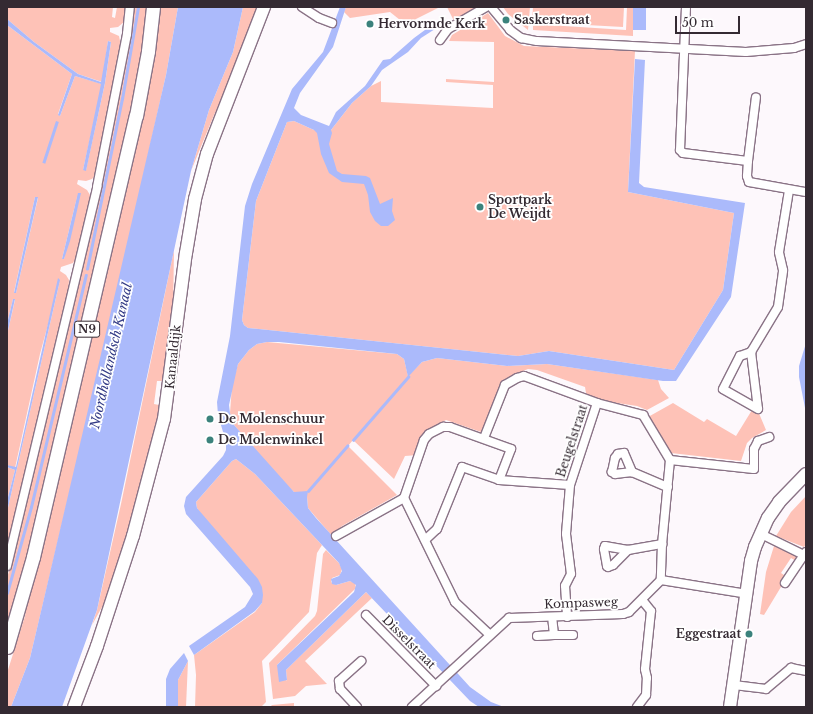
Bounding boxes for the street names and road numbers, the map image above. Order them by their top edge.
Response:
road number: N9 [74,320,100,338]
street label: Kanaaldijk [162,324,184,390]
street label: Beugelstraat [553,403,591,479]
street label: Kompasweg [544,595,618,611]
street label: Disselstraat [379,612,439,672]

